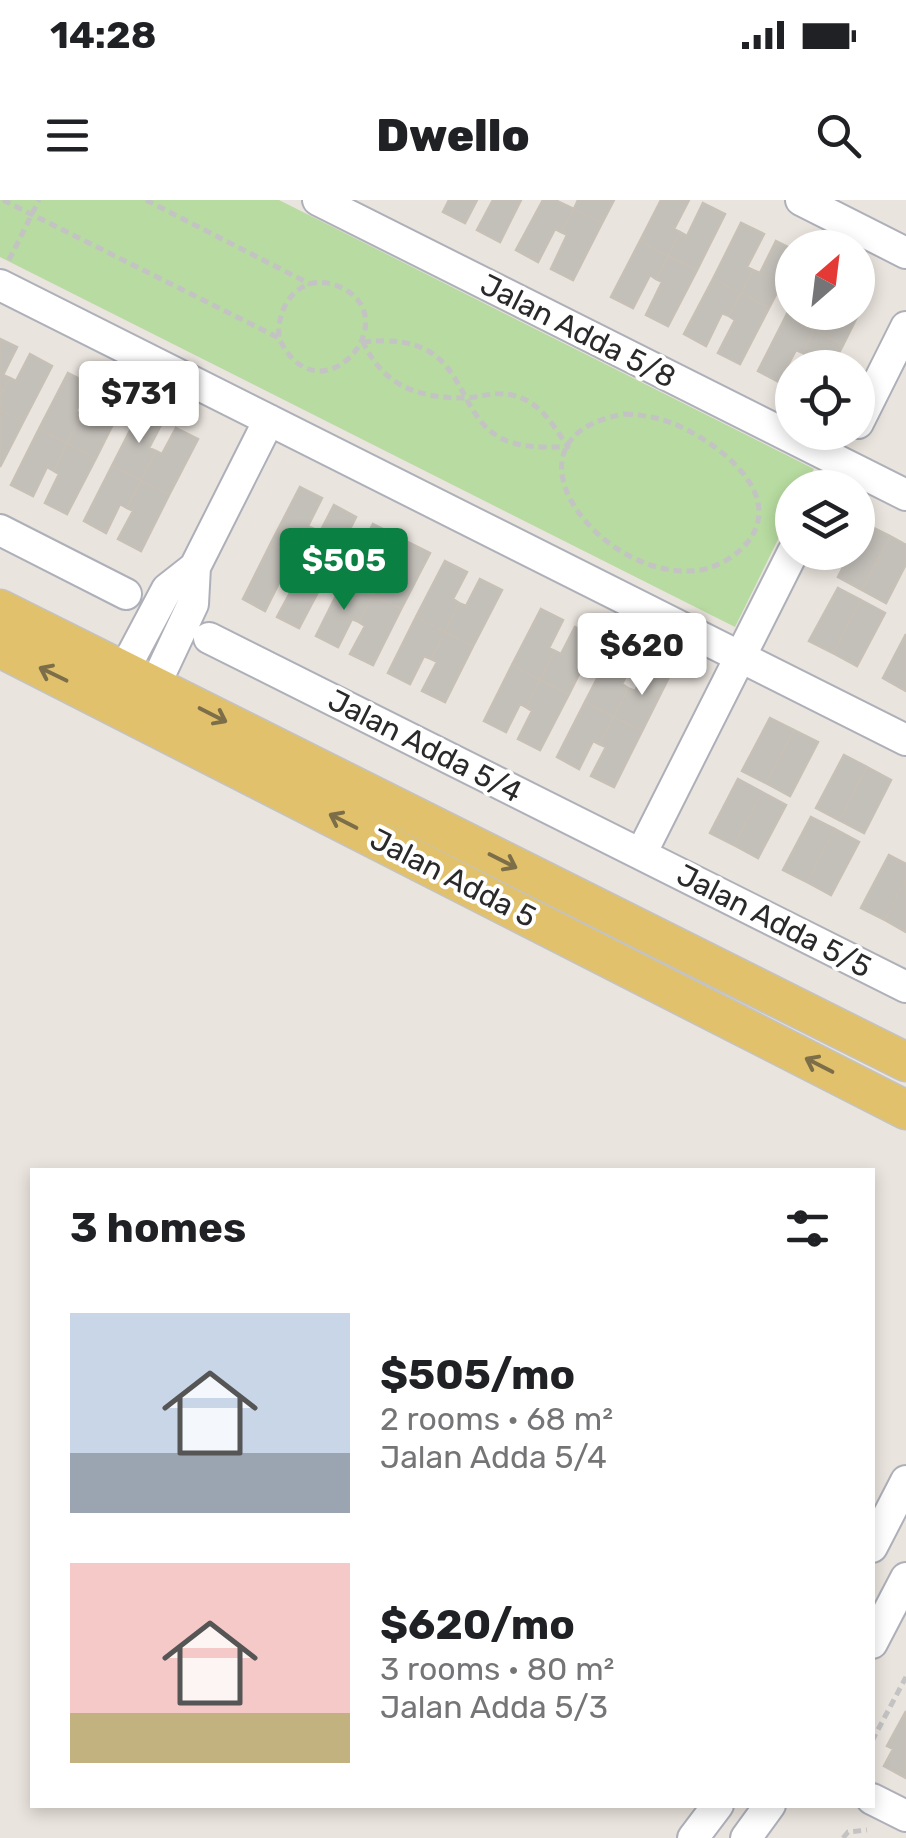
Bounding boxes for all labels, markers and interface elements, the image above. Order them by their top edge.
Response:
text: 14:28 [50,12,156,58]
icon: menu [40,108,95,163]
icon: search [811,108,866,163]
text: Dwello [376,109,530,162]
north arrow [775,230,875,330]
map controls [775,230,875,570]
street label: Jalan Adda 5/8 [474,266,682,396]
button: locate [775,350,875,450]
pin: $731 [80,361,198,446]
text: $731 [101,374,177,412]
button: layers [775,470,875,570]
pin: $505 [285,528,403,613]
text: $505 [302,541,386,579]
pin: $620 [583,613,701,698]
text: $620 [600,626,684,664]
one-way arrow [39,664,69,683]
street label: Jalan Adda 5/4 [322,682,528,810]
one-way arrow [197,706,227,725]
one-way arrow [329,811,358,830]
street label: Jalan Adda 5 [364,821,542,935]
one-way arrow [488,852,518,871]
street label: Jalan Adda 5/5 [671,857,877,985]
one-way arrow [805,1055,835,1074]
icon: filters [780,1201,835,1256]
text: 3 homes [70,1203,246,1253]
text: $505/mo [380,1350,575,1400]
icon: home [150,1353,270,1473]
text: 2 rooms · 68 m² [380,1400,613,1438]
text: Jalan Adda 5/4 [380,1438,607,1476]
text: $620/mo [380,1600,575,1650]
icon: home [150,1603,270,1723]
text: 3 rooms · 80 m² [380,1650,615,1688]
text: Jalan Adda 5/3 [380,1688,608,1726]

